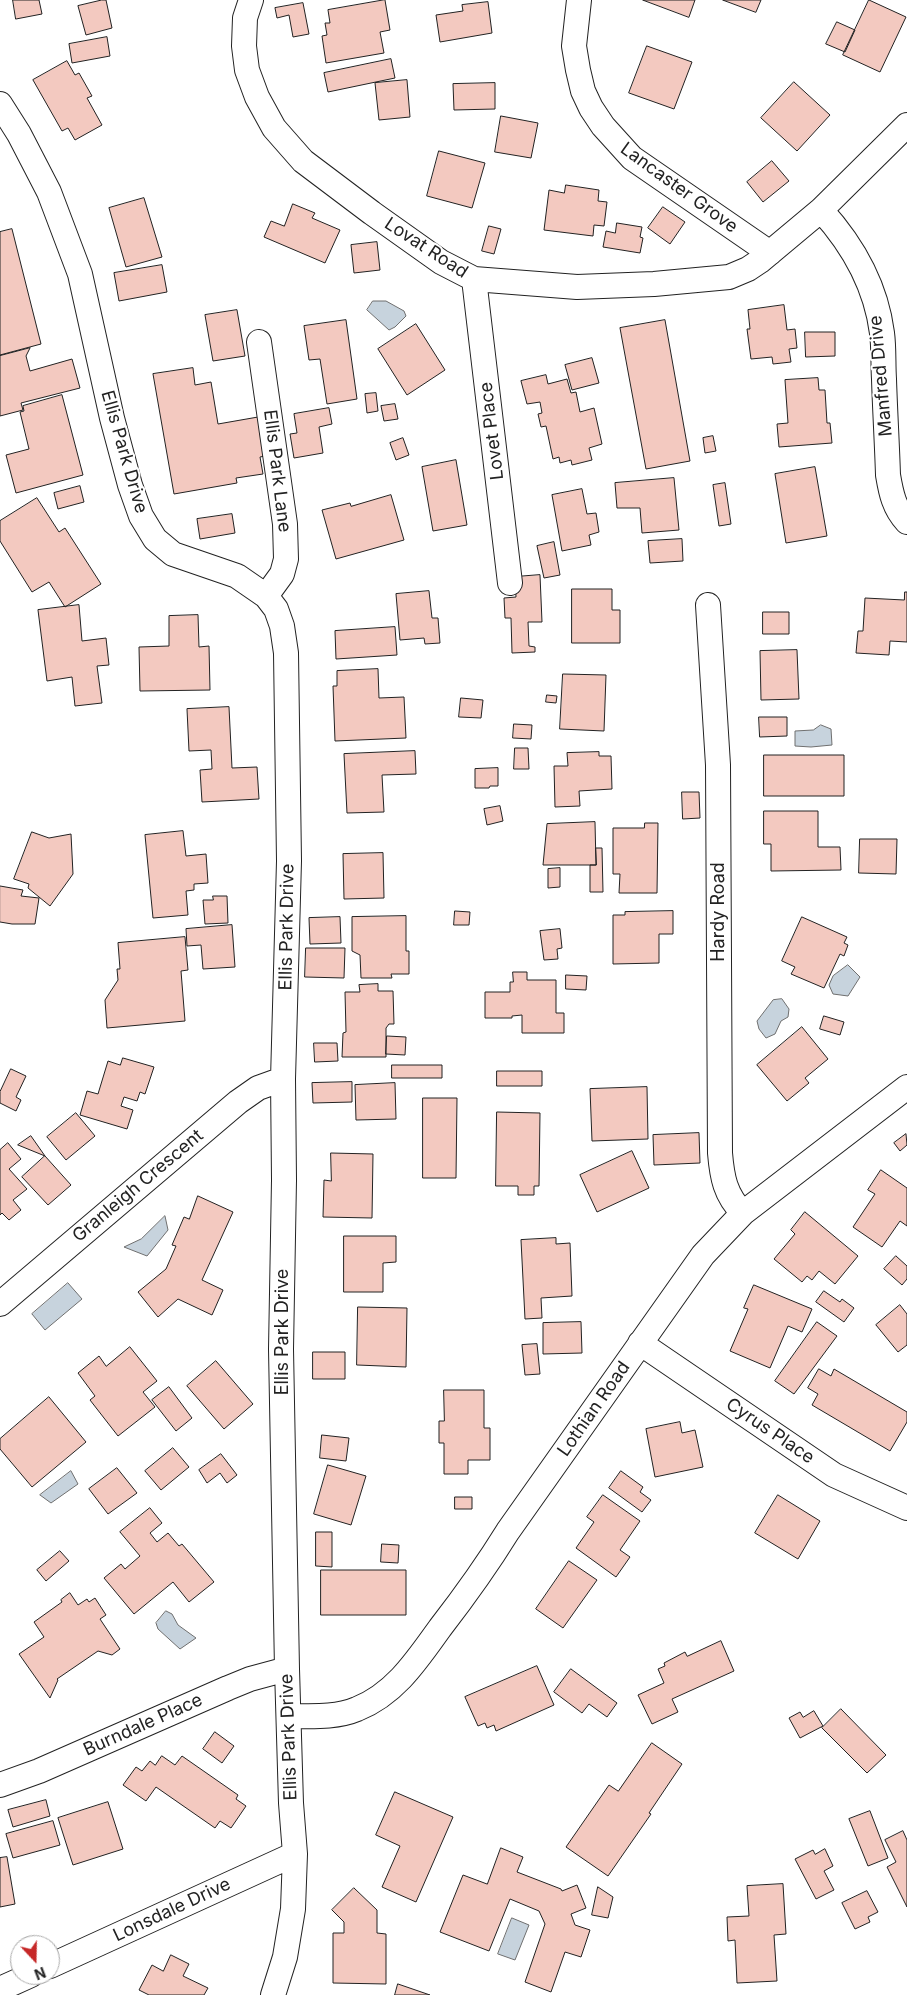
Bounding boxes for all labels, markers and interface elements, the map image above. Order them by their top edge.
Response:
street label: Lancaster Grove [616,138,742,238]
street label: Lovat Road [380,213,472,283]
street label: Manfred Drive [865,315,897,437]
street label: Lovet Place [475,381,509,481]
street label: Ellis Park Drive [96,388,152,516]
street label: Ellis Park Lane [259,408,295,534]
street label: Hardy Road [708,862,730,962]
street label: Ellis Park Drive [275,863,299,991]
street label: Granleigh Crescent [68,1125,208,1247]
street label: Ellis Park Drive [272,1269,294,1395]
street label: Lothian Road [553,1357,635,1461]
street label: Cyrus Place [722,1394,818,1468]
street label: Ellis Park Drive [276,1673,302,1801]
street label: Burndale Place [80,1689,206,1761]
street label: Lonsdale Drive [110,1873,234,1947]
north arrow [10,1935,60,1985]
text: N [32,1964,48,1983]

